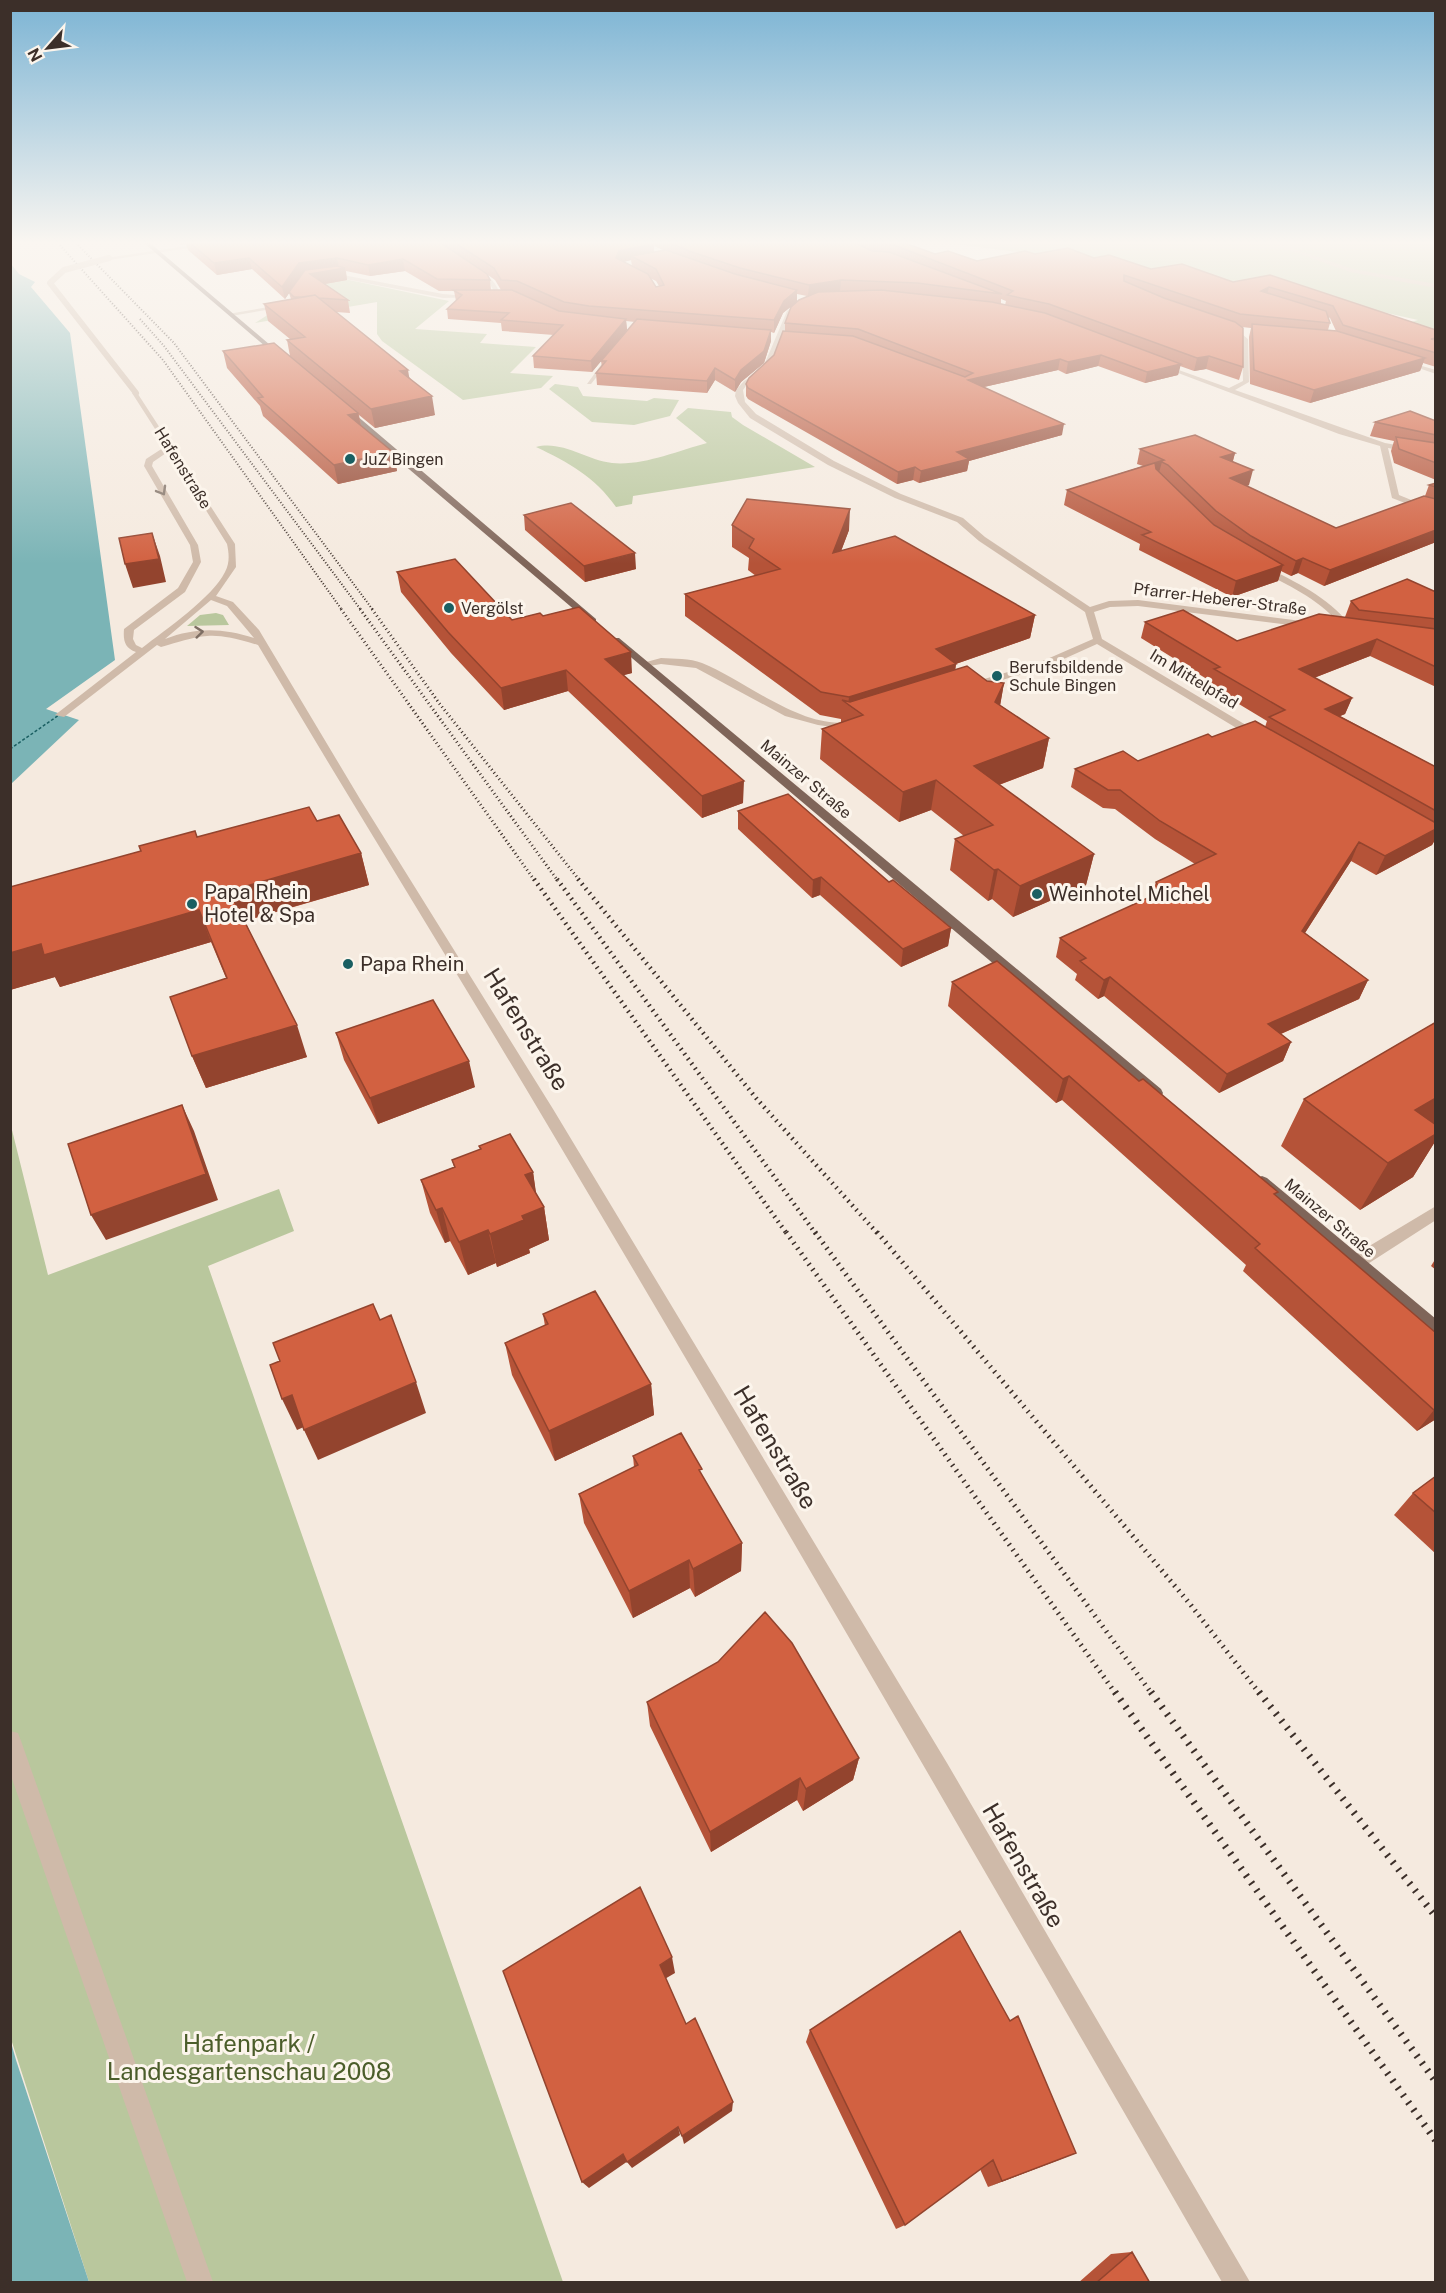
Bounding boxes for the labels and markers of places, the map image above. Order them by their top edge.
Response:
place label: JuZ Bingen [362,450,444,469]
marker: JuZ Bingen [343,452,357,466]
place label: Vergölst [461,599,524,618]
marker: Vergölst [442,601,456,615]
place label: Berufsbildende Schule Bingen [1009,658,1123,695]
marker: Berufsbildende Schule Bingen [990,669,1004,683]
place label: Papa Rhein Hotel & Spa [204,880,315,927]
place label: Weinhotel Michel [1049,882,1210,906]
marker: Weinhotel Michel [1030,887,1044,901]
marker: Papa Rhein Hotel & Spa [185,897,199,911]
place label: Papa Rhein [360,952,464,976]
marker: Papa Rhein [341,957,355,971]

